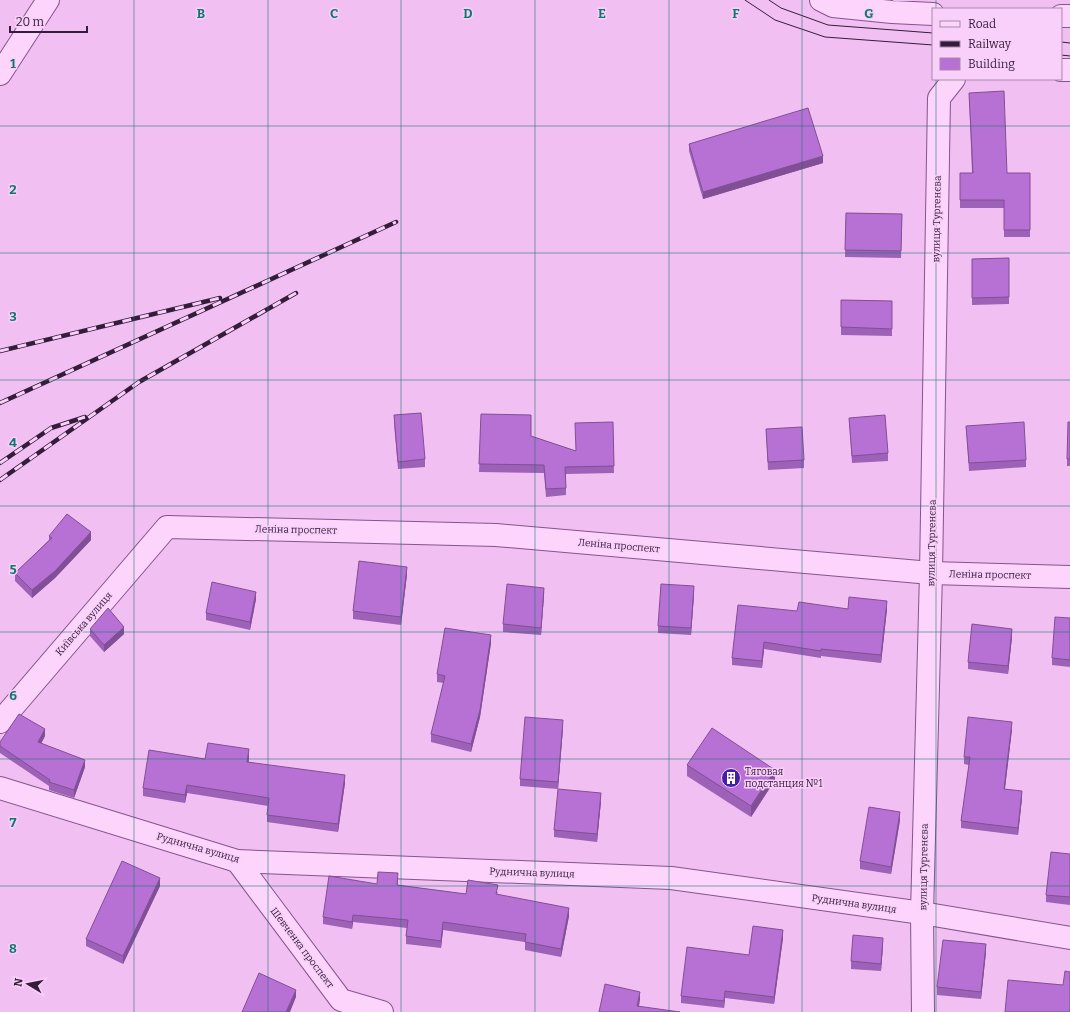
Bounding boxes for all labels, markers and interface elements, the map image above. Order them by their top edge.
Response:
text: B [197,6,205,21]
text: C [330,6,338,21]
text: D [463,6,473,21]
text: E [598,6,606,21]
text: F [732,6,740,21]
text: G [864,6,874,21]
scale bar [10,8,87,34]
legend [932,8,1062,80]
text: 20 m [16,15,45,29]
text: Road [968,17,996,31]
text: Railway [968,37,1012,51]
text: 1 [10,56,16,71]
text: Building [968,57,1015,71]
street label: вулиця Тургенєва [930,175,944,263]
text: 2 [9,182,17,197]
text: 3 [9,309,17,324]
text: 4 [9,435,17,450]
street label: вулиця Тургенєва [925,499,939,587]
street label: Леніна проспект [255,523,337,537]
street label: Леніна проспект [578,536,660,556]
text: 5 [9,562,17,577]
street label: Леніна проспект [949,568,1031,582]
street label: Київська вулиця [53,589,115,658]
text: 6 [9,688,17,703]
place label: Тяговая подстанция №1 [745,766,822,790]
building icon: Тяговая подстанция №1 [720,767,742,789]
text: 7 [10,815,17,830]
street label: вулиця Тургенєва [917,823,931,911]
street label: Руднична вулиця [155,830,241,866]
street label: Руднична вулиця [489,866,575,881]
street label: Руднична вулиця [811,892,898,916]
street label: Шевченка проспект [268,905,336,991]
text: 8 [9,941,17,956]
north arrow [8,964,48,1004]
text: N [12,977,26,988]

